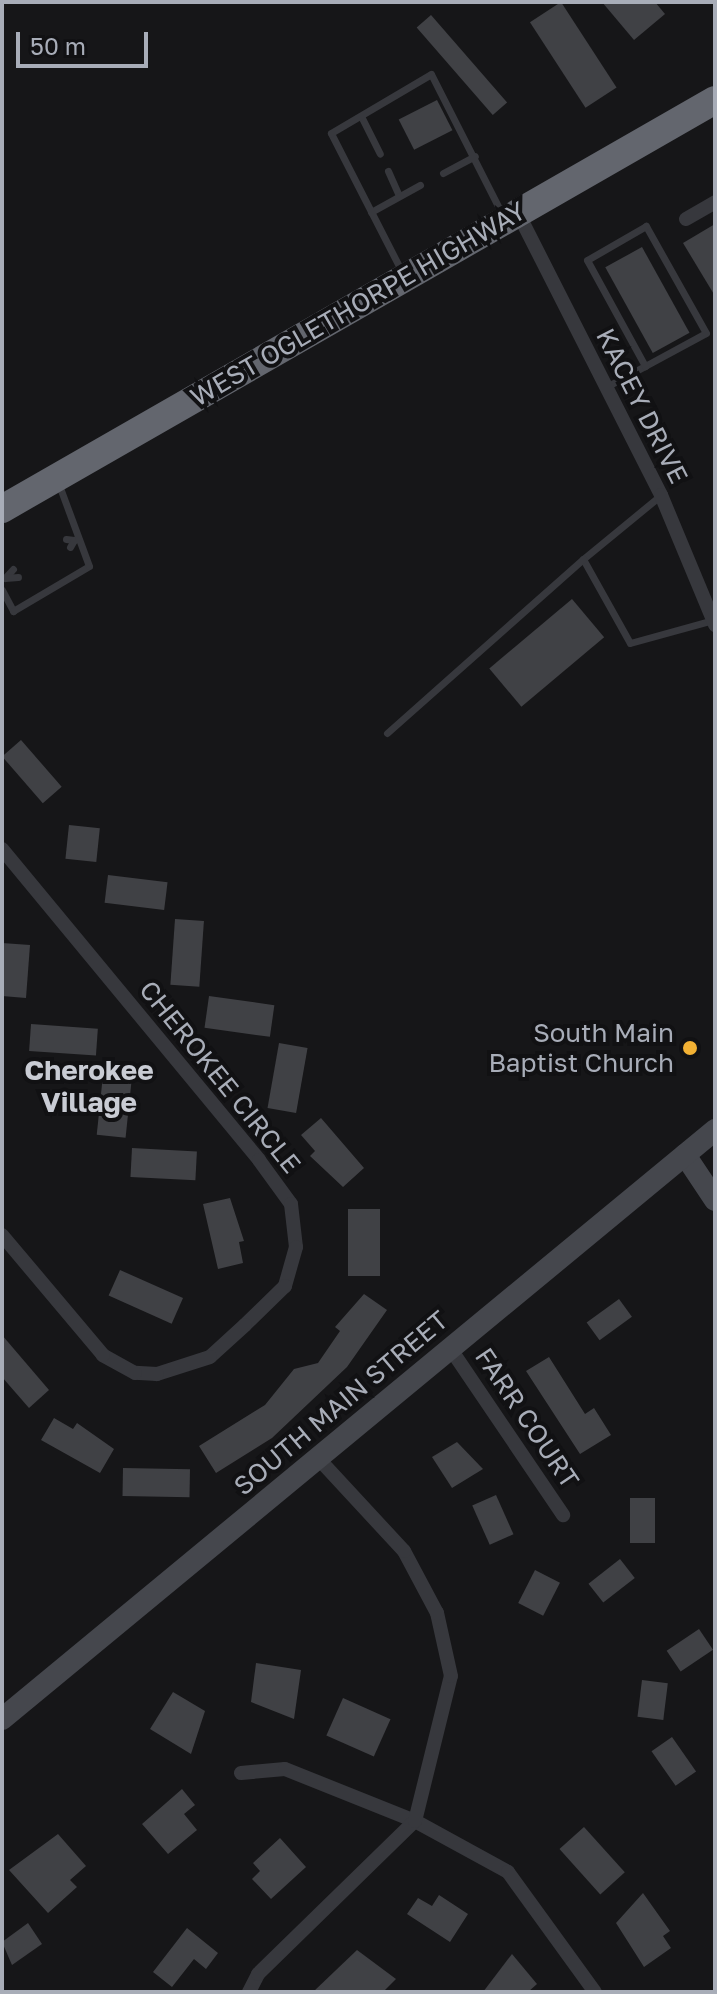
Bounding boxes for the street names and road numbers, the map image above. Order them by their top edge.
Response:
street label: WEST OGLETHORPE HIGHWAY [185,195,531,413]
street label: KACEY DRIVE [590,323,694,489]
street label: CHEROKEE CIRCLE [133,975,307,1179]
street label: SOUTH MAIN STREET [228,1304,454,1502]
street label: FARR COURT [469,1342,585,1494]

